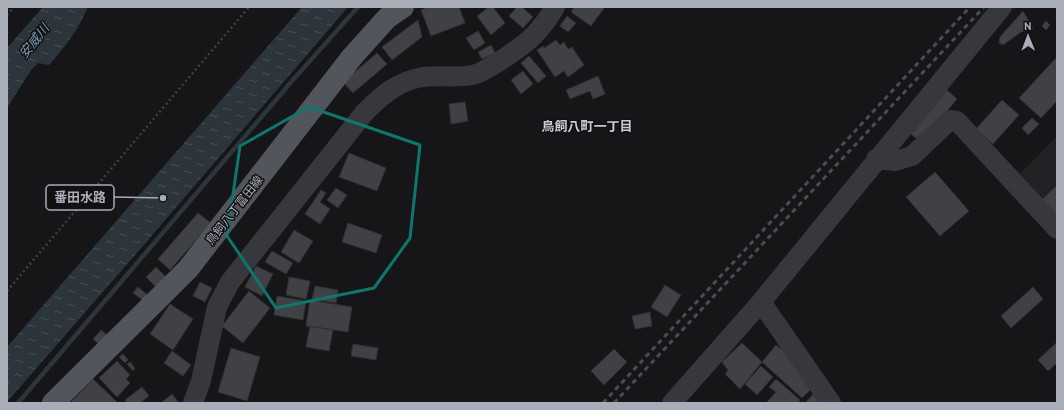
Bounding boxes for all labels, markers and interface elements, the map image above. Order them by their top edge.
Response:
north arrow [1008,16,1048,56]
water label: 安威川 [15,19,54,62]
text: N [1024,19,1032,33]
district label: 鳥飼八町一丁目 [541,118,633,135]
street label: 鳥飼八丁富田線 [202,172,266,248]
callout: 番田水路 [46,185,114,210]
text: 番田水路 [54,189,106,206]

